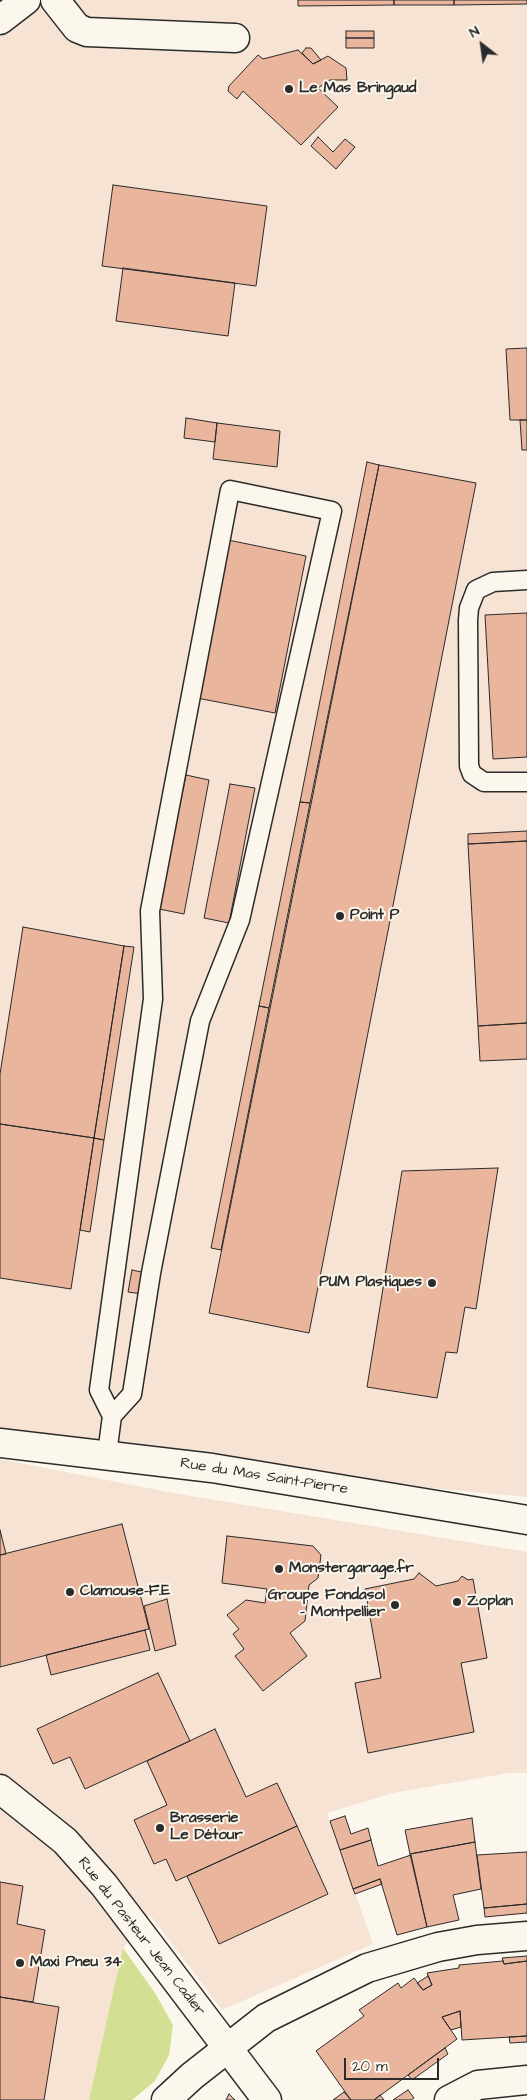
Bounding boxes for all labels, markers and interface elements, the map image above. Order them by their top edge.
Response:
north arrow [457,20,507,70]
text: N [466,21,483,43]
place label: Le Mas Bringaud [299,80,416,98]
marker: Le Mas Bringaud [283,83,295,95]
place label: Point P [350,907,399,925]
marker: Point P [334,910,346,922]
place label: PUM Plastiques [319,1274,422,1292]
marker: PUM Plastiques [426,1277,438,1289]
street label: Rue du Mas Saint-Pierre [179,1455,349,1499]
place label: Monstergarage.fr [289,1560,414,1578]
marker: Monstergarage.fr [273,1563,285,1575]
place label: Clamouse-F.E [80,1583,170,1601]
marker: Clamouse-F.E [64,1586,76,1598]
place label: Groupe Fondasol - Montpellier [268,1587,385,1622]
place label: Zoplan [467,1593,513,1611]
marker: Zoplan [451,1596,463,1608]
marker: Groupe Fondasol - Montpellier [389,1599,401,1611]
place label: Brasserie Le Détour [170,1810,243,1845]
marker: Brasserie Le Détour [154,1822,166,1834]
street label: Rue du Pasteur Jean Cadier [73,1854,209,2020]
place label: Maxi Pneu 34 [30,1954,122,1972]
marker: Maxi Pneu 34 [14,1957,26,1969]
scale bar [347,2048,442,2080]
text: 20 m [352,2056,388,2077]

